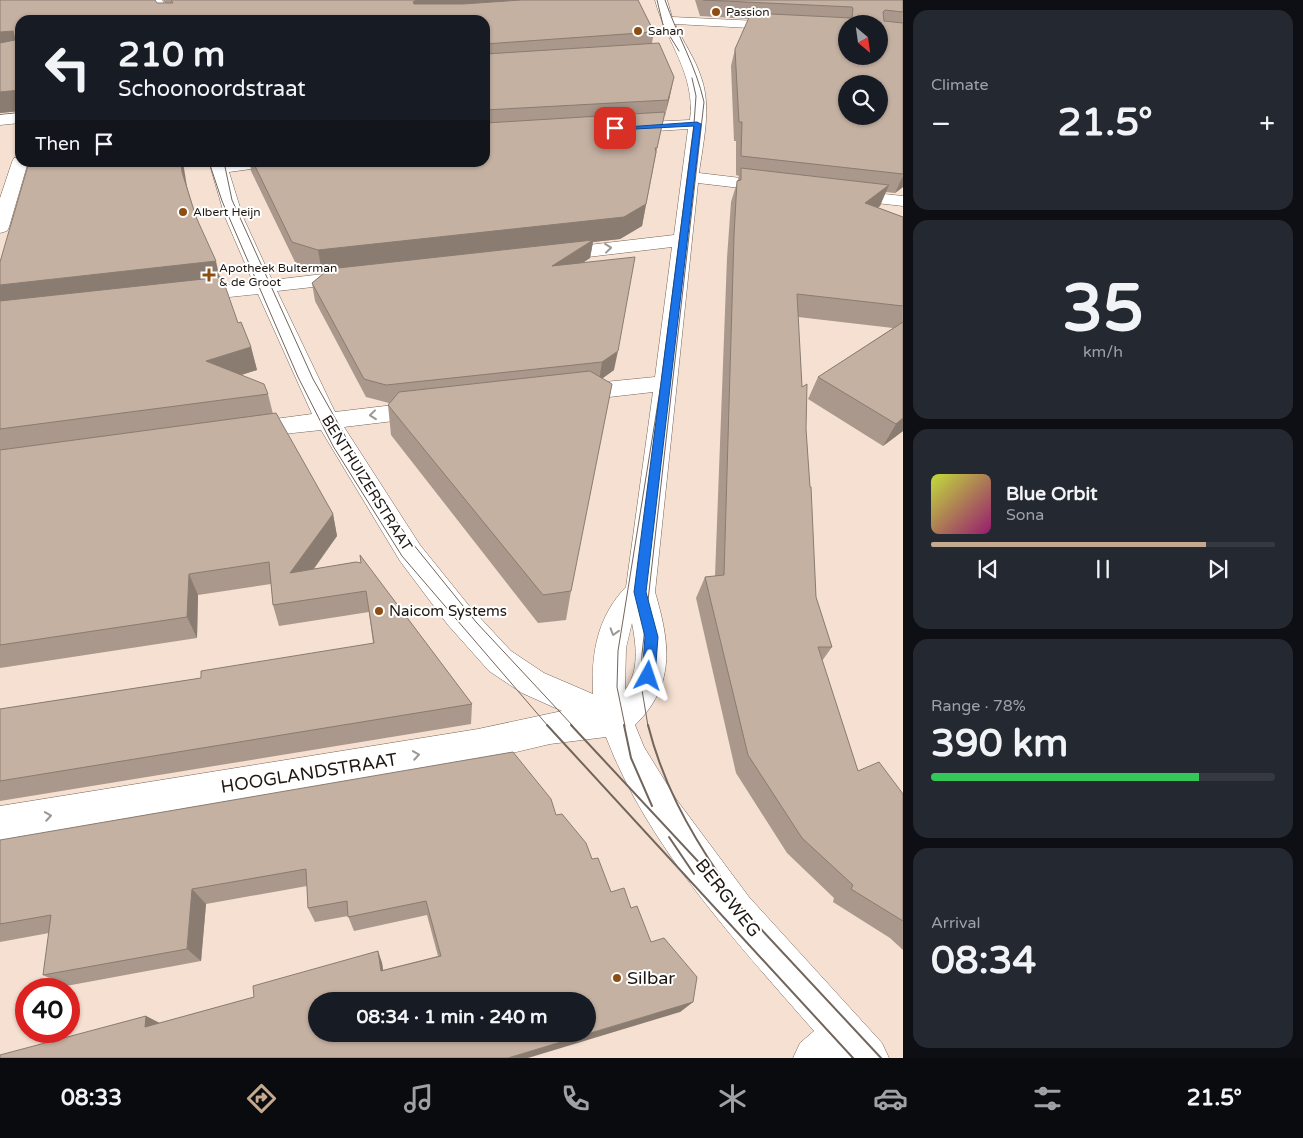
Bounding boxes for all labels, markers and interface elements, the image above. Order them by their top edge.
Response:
place label: Passion [726,5,770,19]
marker: Passion [710,6,722,18]
north arrow [838,15,888,65]
map controls [838,15,888,125]
place label: Sahan [648,24,684,38]
marker: Sahan [632,25,644,37]
text: 210 m [118,34,225,76]
icon: left [35,35,100,100]
button: search [838,75,888,125]
text: Climate [931,75,989,95]
text: Schoonoordstraat [118,76,306,102]
text: 21.5° [1058,100,1153,146]
pin [594,107,636,149]
text: − [931,107,951,141]
text: + [1259,107,1275,141]
icon: arrive [601,114,629,142]
icon: arrive [90,130,118,158]
text: Then [35,133,80,155]
place label: Albert Heijn [193,205,261,219]
marker: Albert Heijn [177,206,189,218]
one-way arrow [604,243,612,254]
place label: Apotheek Bulterman & de Groot [219,261,337,289]
marker: Apotheek Bulterman & de Groot [203,269,215,281]
text: 35 [1062,270,1144,349]
text: km/h [1083,342,1123,362]
one-way arrow [368,409,376,420]
street label: BENTHUIZERSTRAAT [318,412,416,554]
text: Blue Orbit [1006,483,1098,505]
text: Sona [1006,505,1044,525]
icon: previous [974,555,1002,583]
icon: pause [1089,555,1117,583]
icon: next [1204,555,1232,583]
place label: Naicom Systems [389,602,507,620]
marker: Naicom Systems [373,605,385,617]
one-way arrow [609,627,619,636]
position arrow [621,649,673,701]
text: Range · 78% [931,696,1026,716]
text: 390 km [931,721,1068,767]
street label: HOOGLANDSTRAAT [219,748,399,798]
one-way arrow [411,751,420,761]
one-way arrow [44,811,52,821]
street label: BERGWEG [691,854,765,942]
text: Arrival [931,913,980,933]
text: 08:34 [931,938,1036,984]
place label: Silbar [627,967,675,989]
marker: Silbar [611,972,623,984]
speed limit sign: 40 [15,978,80,1043]
text: 08:34 · 1 min · 240 m [356,1006,548,1028]
icon: directions [244,1081,279,1116]
icon: music [401,1081,436,1116]
icon: phone [558,1081,593,1116]
icon: climate [715,1081,750,1116]
icon: car [873,1081,908,1116]
icon: filters [1030,1081,1065,1116]
text: 08:33 [61,1085,122,1111]
text: 21.5° [1187,1085,1242,1111]

